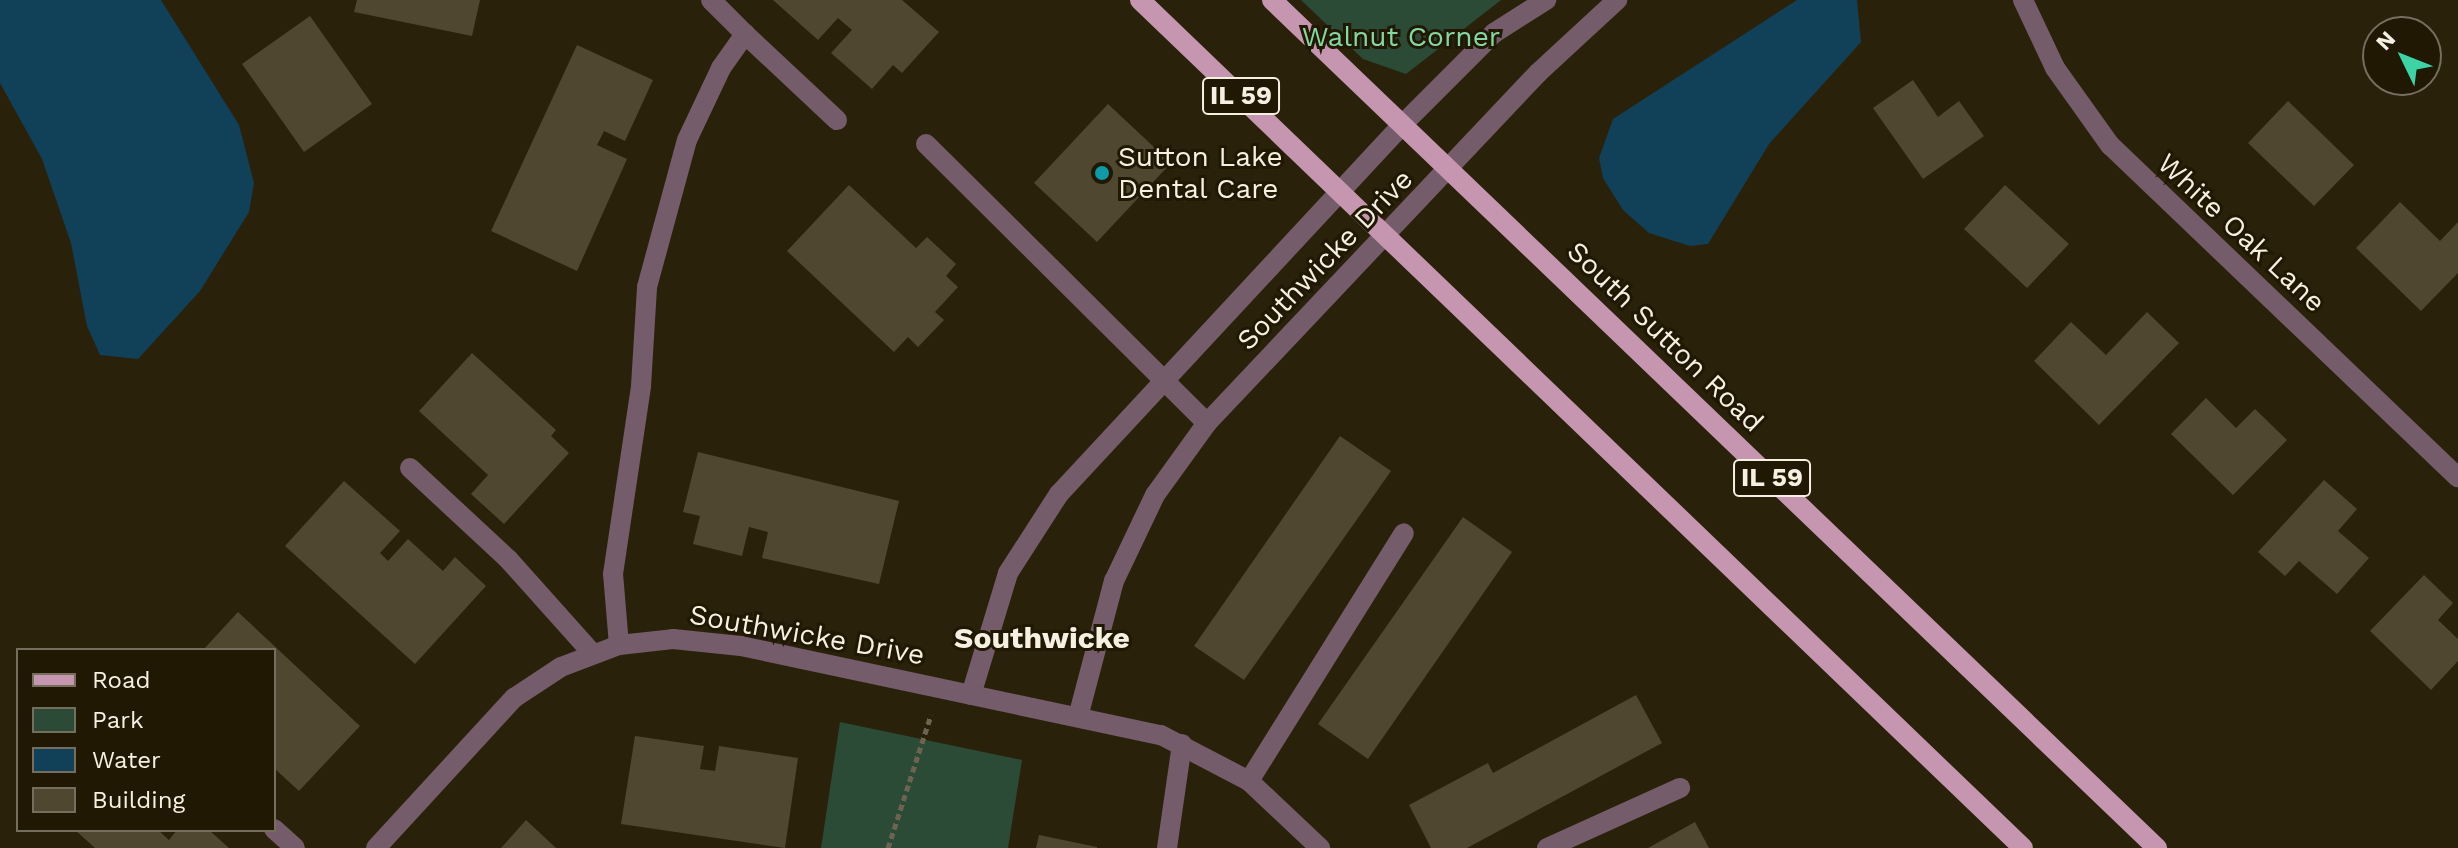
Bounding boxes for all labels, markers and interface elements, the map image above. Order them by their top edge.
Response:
north arrow [2362,16,2442,96]
park label: Walnut Corner [1302,20,1500,54]
text: N [2371,26,2400,55]
road number: IL 59 [1201,74,1281,118]
place label: Sutton Lake Dental Care [1118,140,1283,206]
street label: White Oak Lane [2150,147,2332,319]
street label: Southwicke Drive [1230,163,1420,357]
marker: Sutton Lake Dental Care [1093,164,1111,182]
street label: South Sutton Road [1560,235,1770,439]
road number: IL 59 [1732,456,1812,500]
street label: Southwicke Drive [687,598,927,672]
district label: Southwicke [954,620,1130,656]
legend [16,648,276,832]
text: Road [92,666,151,694]
text: Park [92,706,144,734]
text: Water [92,746,161,774]
text: Building [92,786,185,814]

